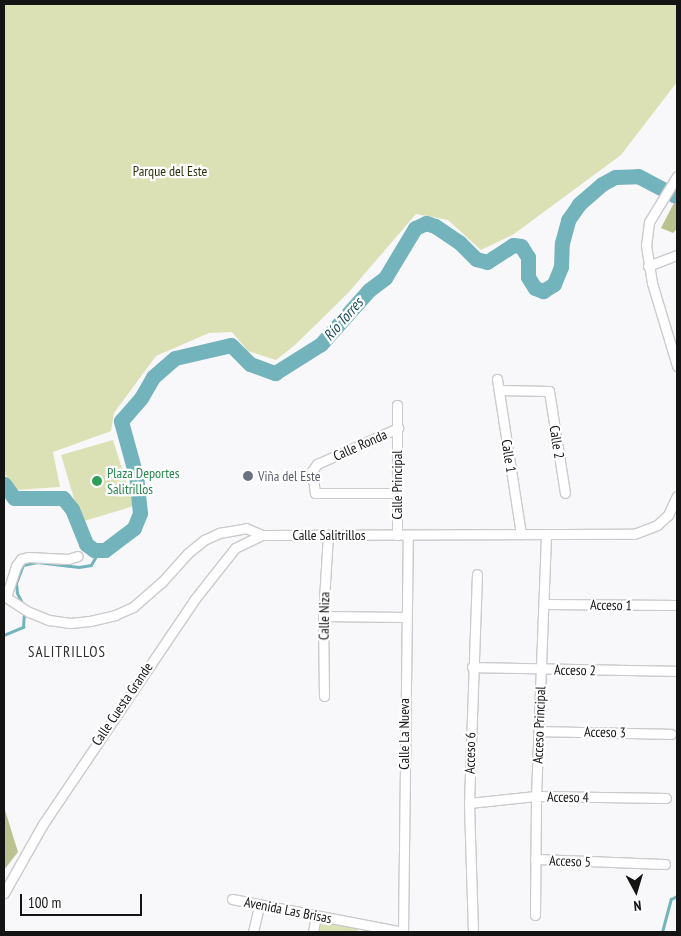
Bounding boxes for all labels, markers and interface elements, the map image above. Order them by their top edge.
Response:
park label: Parque del Este [133,163,207,179]
water label: Río Torres [319,294,367,344]
street label: Calle 2 [546,424,568,460]
street label: Calle Ronda [330,426,390,464]
street label: Calle 1 [498,438,520,474]
street label: Calle Principal [389,450,405,520]
place label: Plaza Deportes Salitrillos [107,465,179,498]
place label: Viña del Este [258,468,321,484]
marker: Viña del Este [242,470,254,482]
marker: Plaza Deportes Salitrillos [91,475,103,487]
street label: Calle Salitrillos [292,527,366,543]
street label: Calle Niza [315,592,333,640]
street label: Acceso 1 [590,596,632,614]
district label: SALITRILLOS [27,643,107,661]
street label: Calle Cuesta Grande [88,659,156,749]
street label: Acceso 2 [554,661,596,679]
street label: Acceso Principal [529,686,549,764]
street label: Calle La Nueva [396,698,412,770]
street label: Acceso 3 [584,723,626,741]
street label: Acceso 6 [461,732,479,774]
street label: Acceso 4 [547,788,589,806]
street label: Acceso 5 [549,852,591,870]
north arrow [611,866,661,916]
scale bar [22,884,145,916]
text: 100 m [28,893,61,912]
street label: Avenida Las Brisas [243,893,333,927]
text: N [633,897,642,915]

